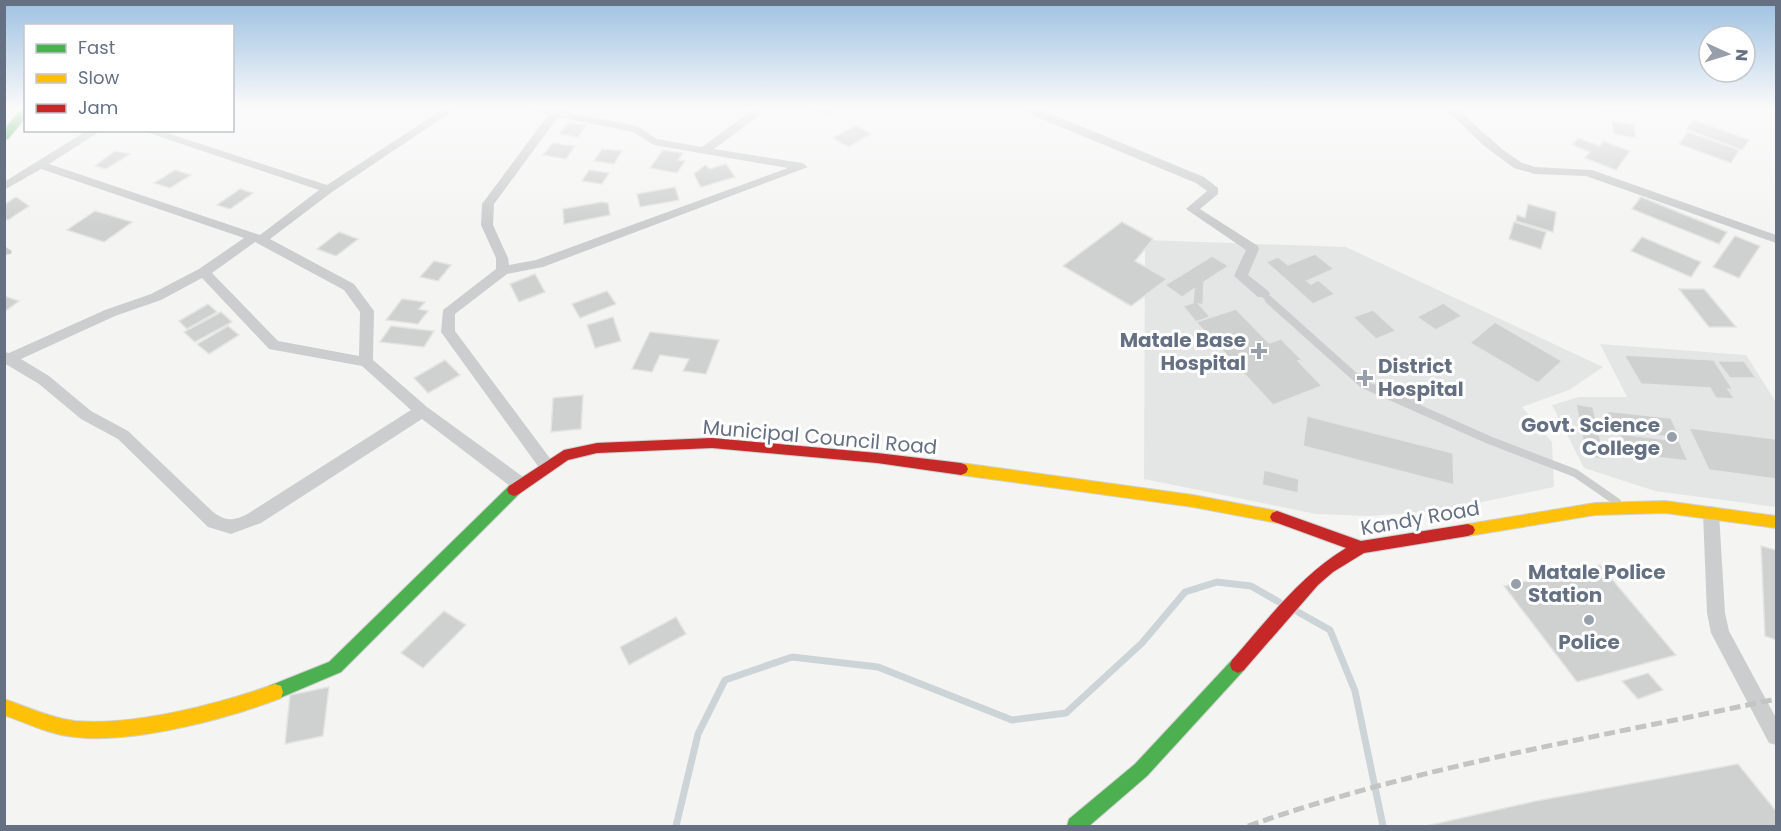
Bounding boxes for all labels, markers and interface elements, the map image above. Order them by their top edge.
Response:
legend [24,24,234,132]
north arrow [1697,24,1757,84]
text: Fast [78,35,115,60]
text: N [1730,48,1753,62]
text: Slow [78,65,120,90]
text: Jam [78,95,118,120]
place label: Matale Base Hospital [1120,326,1246,377]
marker: Matale Base Hospital [1250,342,1268,360]
place label: District Hospital [1378,352,1464,403]
marker: District Hospital [1356,369,1374,387]
place label: Govt. Science College [1521,411,1660,462]
street label: Municipal Council Road [702,413,938,461]
marker: Govt. Science College [1665,430,1679,444]
street label: Kandy Road [1358,494,1482,542]
place label: Matale Police Station [1528,558,1666,609]
marker: Matale Police Station [1509,577,1523,591]
marker: Police [1582,613,1596,627]
place label: Police [1558,628,1620,656]

